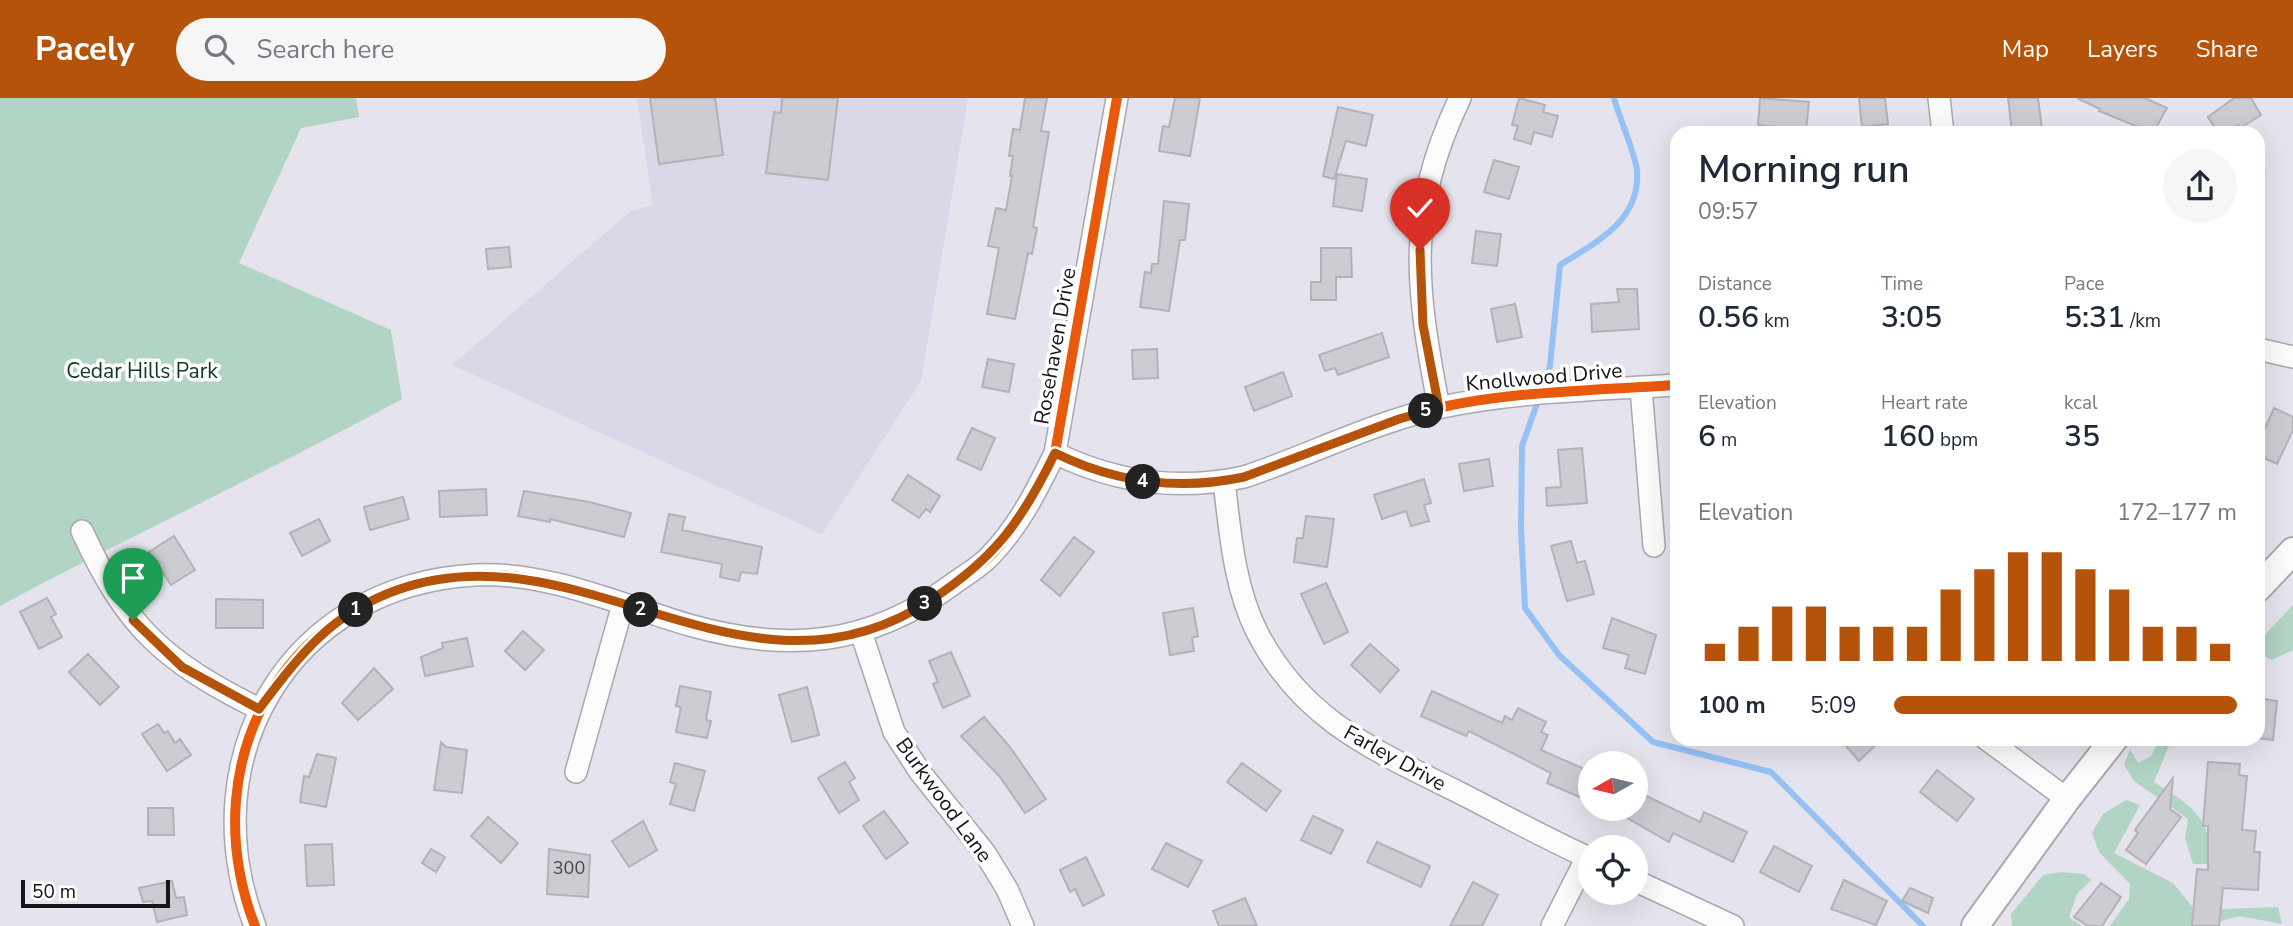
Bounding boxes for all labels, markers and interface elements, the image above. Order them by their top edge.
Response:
search box [176,18,666,81]
text: Pacely [35,27,134,72]
icon: search [200,30,238,68]
text: Search here [256,32,394,67]
text: Map [2002,33,2049,65]
text: Layers [2087,33,2158,65]
text: Share [2196,33,2258,65]
text: Morning run [1698,144,1910,195]
button: share [2163,149,2237,223]
pin [1390,178,1450,250]
icon: check [1401,189,1439,227]
text: 09:57 [1698,196,1758,227]
street label: Rosehaven Drive [1027,265,1083,427]
text: Distance [1698,271,1772,297]
text: Time [1881,271,1923,297]
text: Pace [2064,271,2104,297]
text: 0.56 [1698,297,1759,338]
text: 3:05 [1881,297,1942,338]
text: 5:31 [2064,297,2125,338]
text: km [1759,308,1790,334]
text: /km [2125,308,2161,334]
street label: Knollwood Drive [1464,356,1624,398]
park label: Cedar Hills Park [66,357,218,385]
text: Elevation [1698,390,1777,416]
text: Heart rate [1881,390,1968,416]
text: kcal [2064,390,2098,416]
pin: 5 [1408,394,1444,428]
text: 5 [1420,397,1431,423]
text: 6 [1698,416,1716,457]
text: 160 [1881,416,1935,457]
text: 35 [2064,416,2100,457]
text: m [1716,427,1737,453]
text: bpm [1935,427,1978,453]
pin: 4 [1126,464,1160,500]
text: 4 [1137,468,1148,494]
text: Elevation [1698,497,1793,528]
text: 172–177 m [2117,497,2237,528]
pin [103,548,163,620]
icon: arrive [114,559,152,597]
pin: 3 [908,587,942,622]
text: 3 [919,590,930,616]
pin: 1 [338,592,374,628]
pin: 2 [624,592,658,628]
text: 1 [350,596,361,622]
text: 2 [635,596,646,622]
text: 100 m [1698,690,1766,721]
text: 5:09 [1810,690,1857,721]
street label: Farley Drive [1339,718,1451,798]
street label: Burkwood Lane [889,732,999,868]
north arrow [1578,751,1648,821]
map controls [1578,751,1648,905]
button: locate [1578,835,1648,905]
house number: 300 [553,856,585,880]
scale bar [21,877,170,909]
text: 50 m [32,879,76,905]

